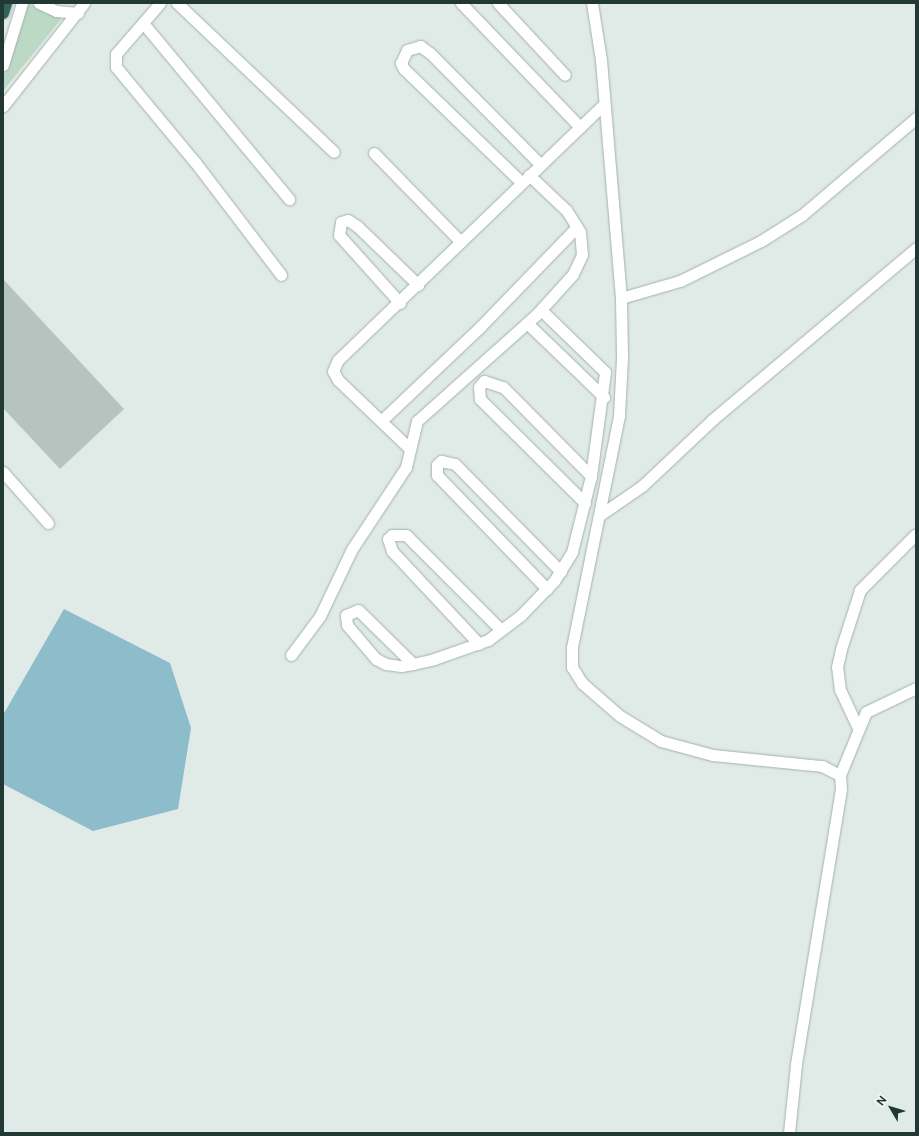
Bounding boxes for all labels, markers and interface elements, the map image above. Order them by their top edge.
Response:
north arrow [871,1088,911,1128]
text: N [874,1094,889,1108]

